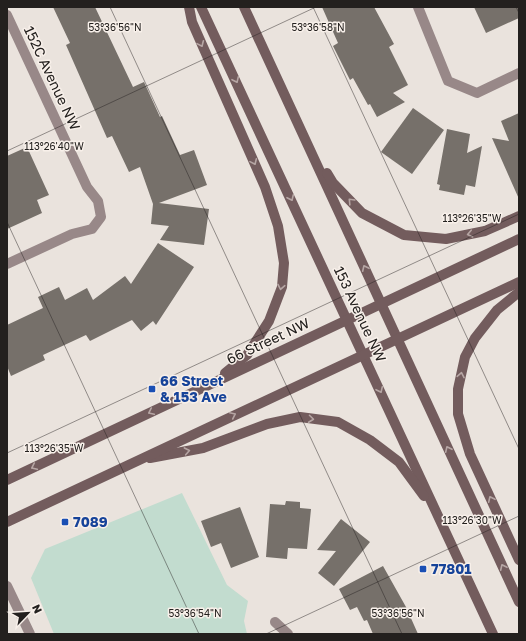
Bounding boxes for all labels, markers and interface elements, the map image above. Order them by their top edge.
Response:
text: 53°36'56"N [89,21,142,33]
text: 53°36'58"N [291,21,345,33]
street label: 152C Avenue NW [21,23,84,133]
one-way arrow [196,39,204,47]
one-way arrow [231,76,239,84]
text: 113°26'40"W [24,140,84,152]
one-way arrow [249,158,257,166]
one-way arrow [286,194,294,202]
one-way arrow [348,198,356,206]
text: 113°26'35"W [443,212,502,224]
one-way arrow [467,230,473,238]
street label: 153 Avenue NW [331,263,390,365]
one-way arrow [362,265,370,272]
one-way arrow [277,284,286,290]
street label: 66 Street NW [224,314,312,367]
place label: 66 Street & 153 Ave [160,372,227,405]
one-way arrow [457,372,465,379]
marker: 66 Street & 153 Ave [147,384,157,394]
one-way arrow [375,385,383,393]
one-way arrow [148,407,156,415]
one-way arrow [229,412,237,420]
one-way arrow [308,414,314,423]
text: 113°26'35"W [25,442,84,454]
one-way arrow [445,445,453,453]
one-way arrow [183,448,190,456]
one-way arrow [30,462,38,470]
one-way arrow [488,496,496,503]
place label: 7089 [73,513,108,530]
text: 113°26'30"W [442,514,502,526]
marker: 7089 [60,517,70,527]
place label: 77801 [431,560,472,577]
one-way arrow [500,563,508,571]
marker: 77801 [418,564,428,574]
north arrow [8,593,48,633]
text: N [30,602,45,615]
text: 53°36'54"N [168,607,222,619]
text: 53°36'56"N [372,607,425,619]

